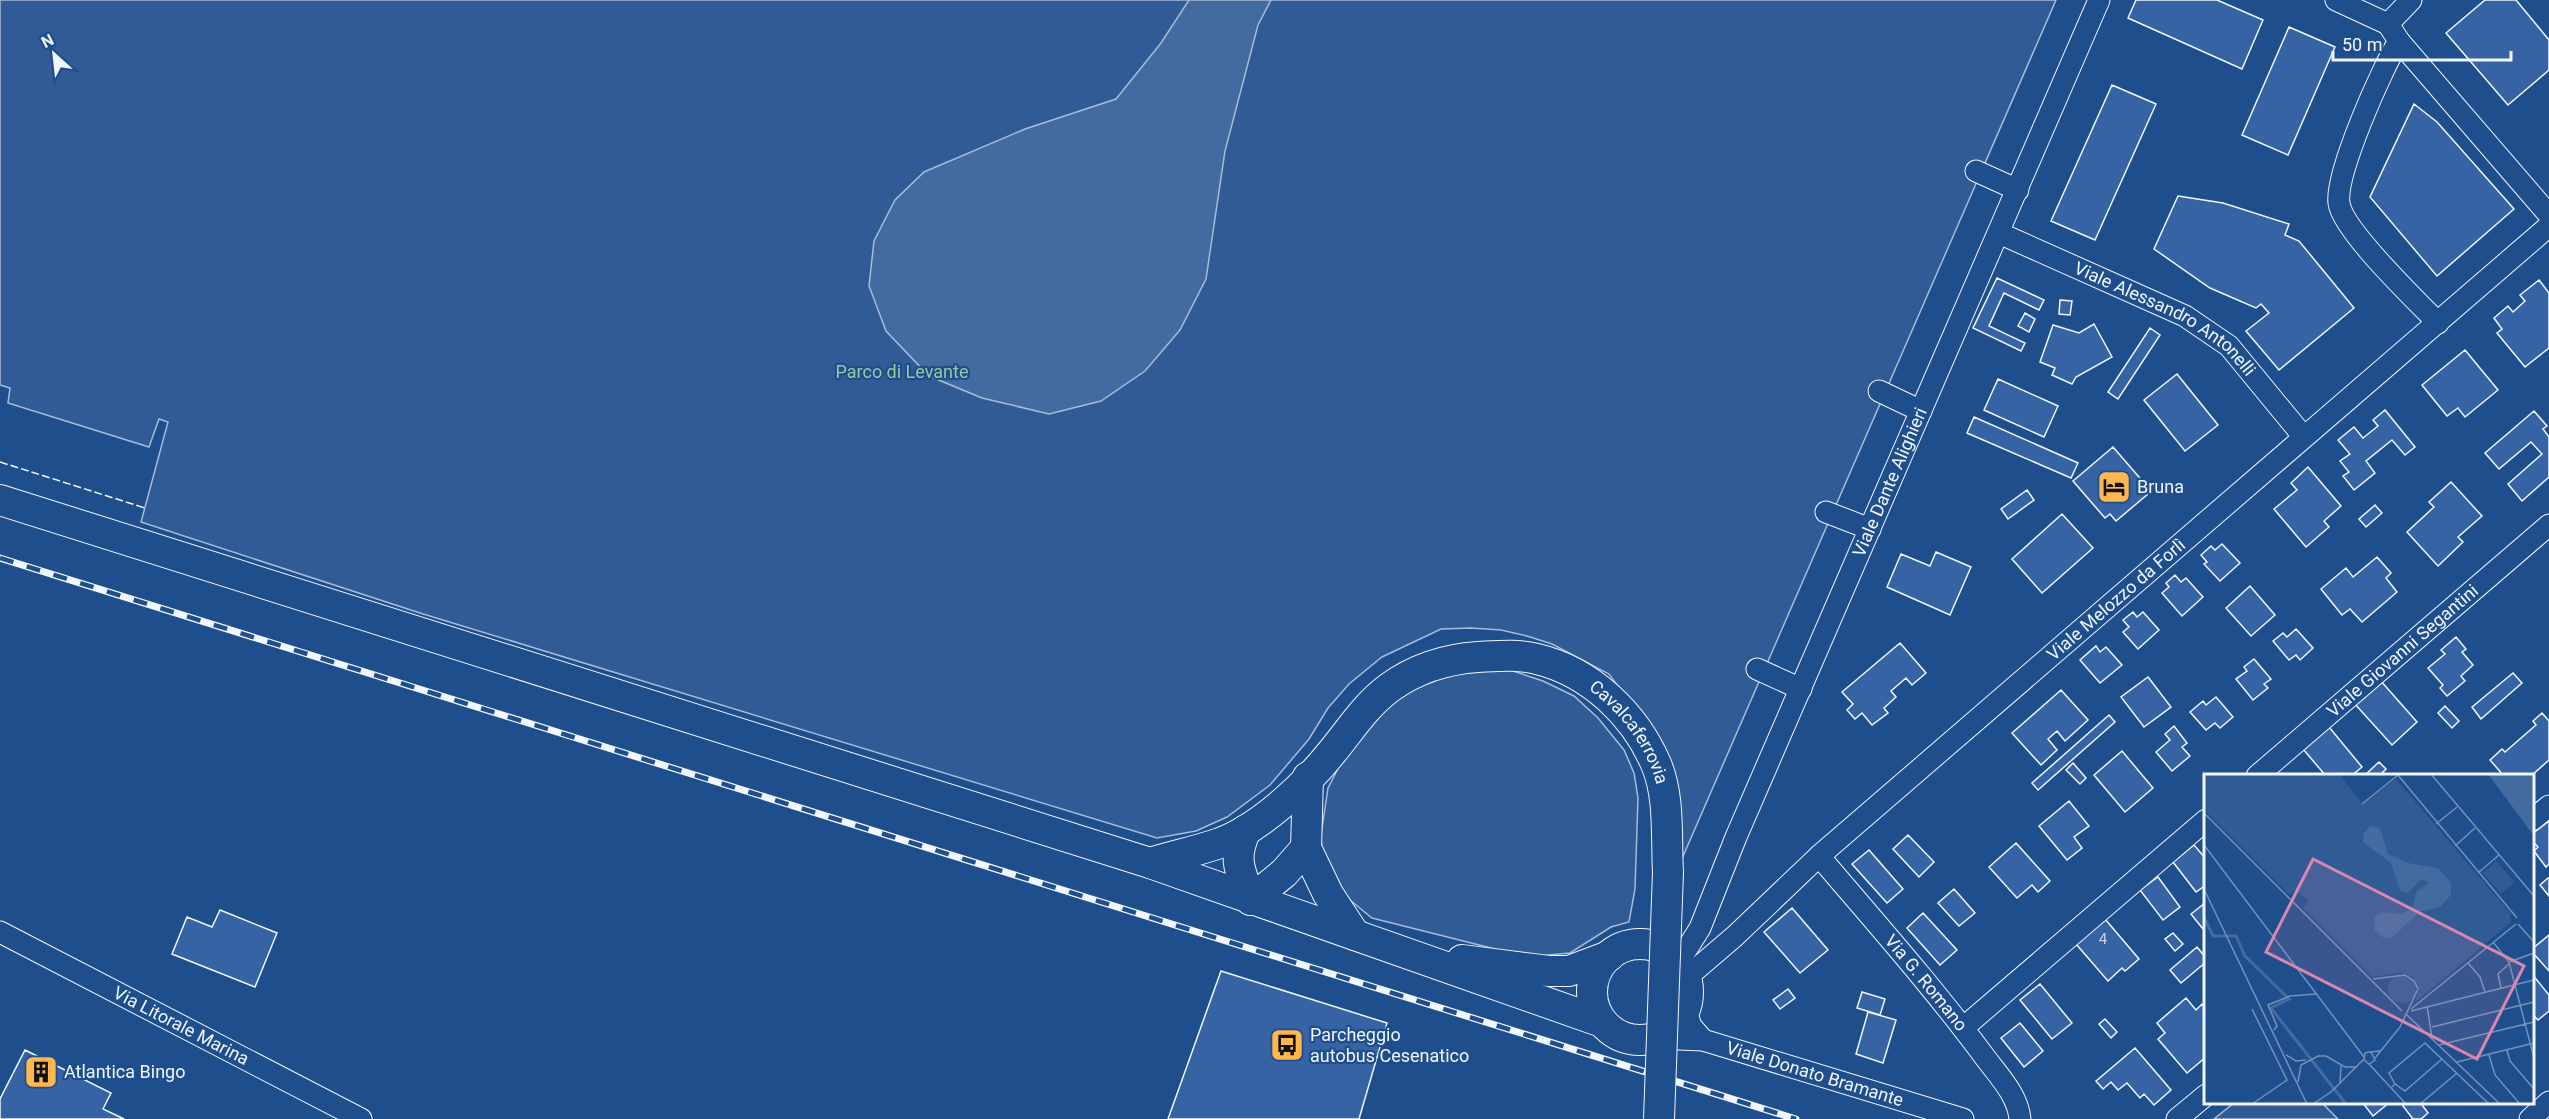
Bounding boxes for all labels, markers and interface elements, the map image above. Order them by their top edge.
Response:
north arrow [24,24,84,84]
scale bar [2333,24,2512,62]
text: N [38,30,57,52]
text: 50 m [2342,34,2382,55]
street label: Viale Alessandro Antonelli [2071,257,2260,380]
park label: Parco di Levante [835,361,969,382]
street label: Viale Dante Alighieri [1848,404,1931,560]
hotel icon: Bruna [2096,469,2132,505]
place label: Bruna [2137,476,2184,497]
street label: Viale Melozzo da Forlì [2042,534,2189,665]
street label: Viale Giovanni Segantini [2322,580,2482,721]
street label: Cavalcaferrovia [1586,675,1673,786]
inset map [2204,774,2534,1104]
street label: Via G. Romano [1881,930,1972,1035]
house number: 4 [2099,930,2108,948]
street label: Via Litorale Marina [110,982,253,1069]
place label: Parcheggio autobus Cesenatico [1310,1024,1469,1066]
bus stop icon: Parcheggio autobus Cesenatico [1269,1027,1305,1063]
street label: Viale Donato Bramante [1724,1037,1906,1110]
building icon: Atlantica Bingo [23,1054,59,1090]
place label: Atlantica Bingo [64,1061,185,1082]

